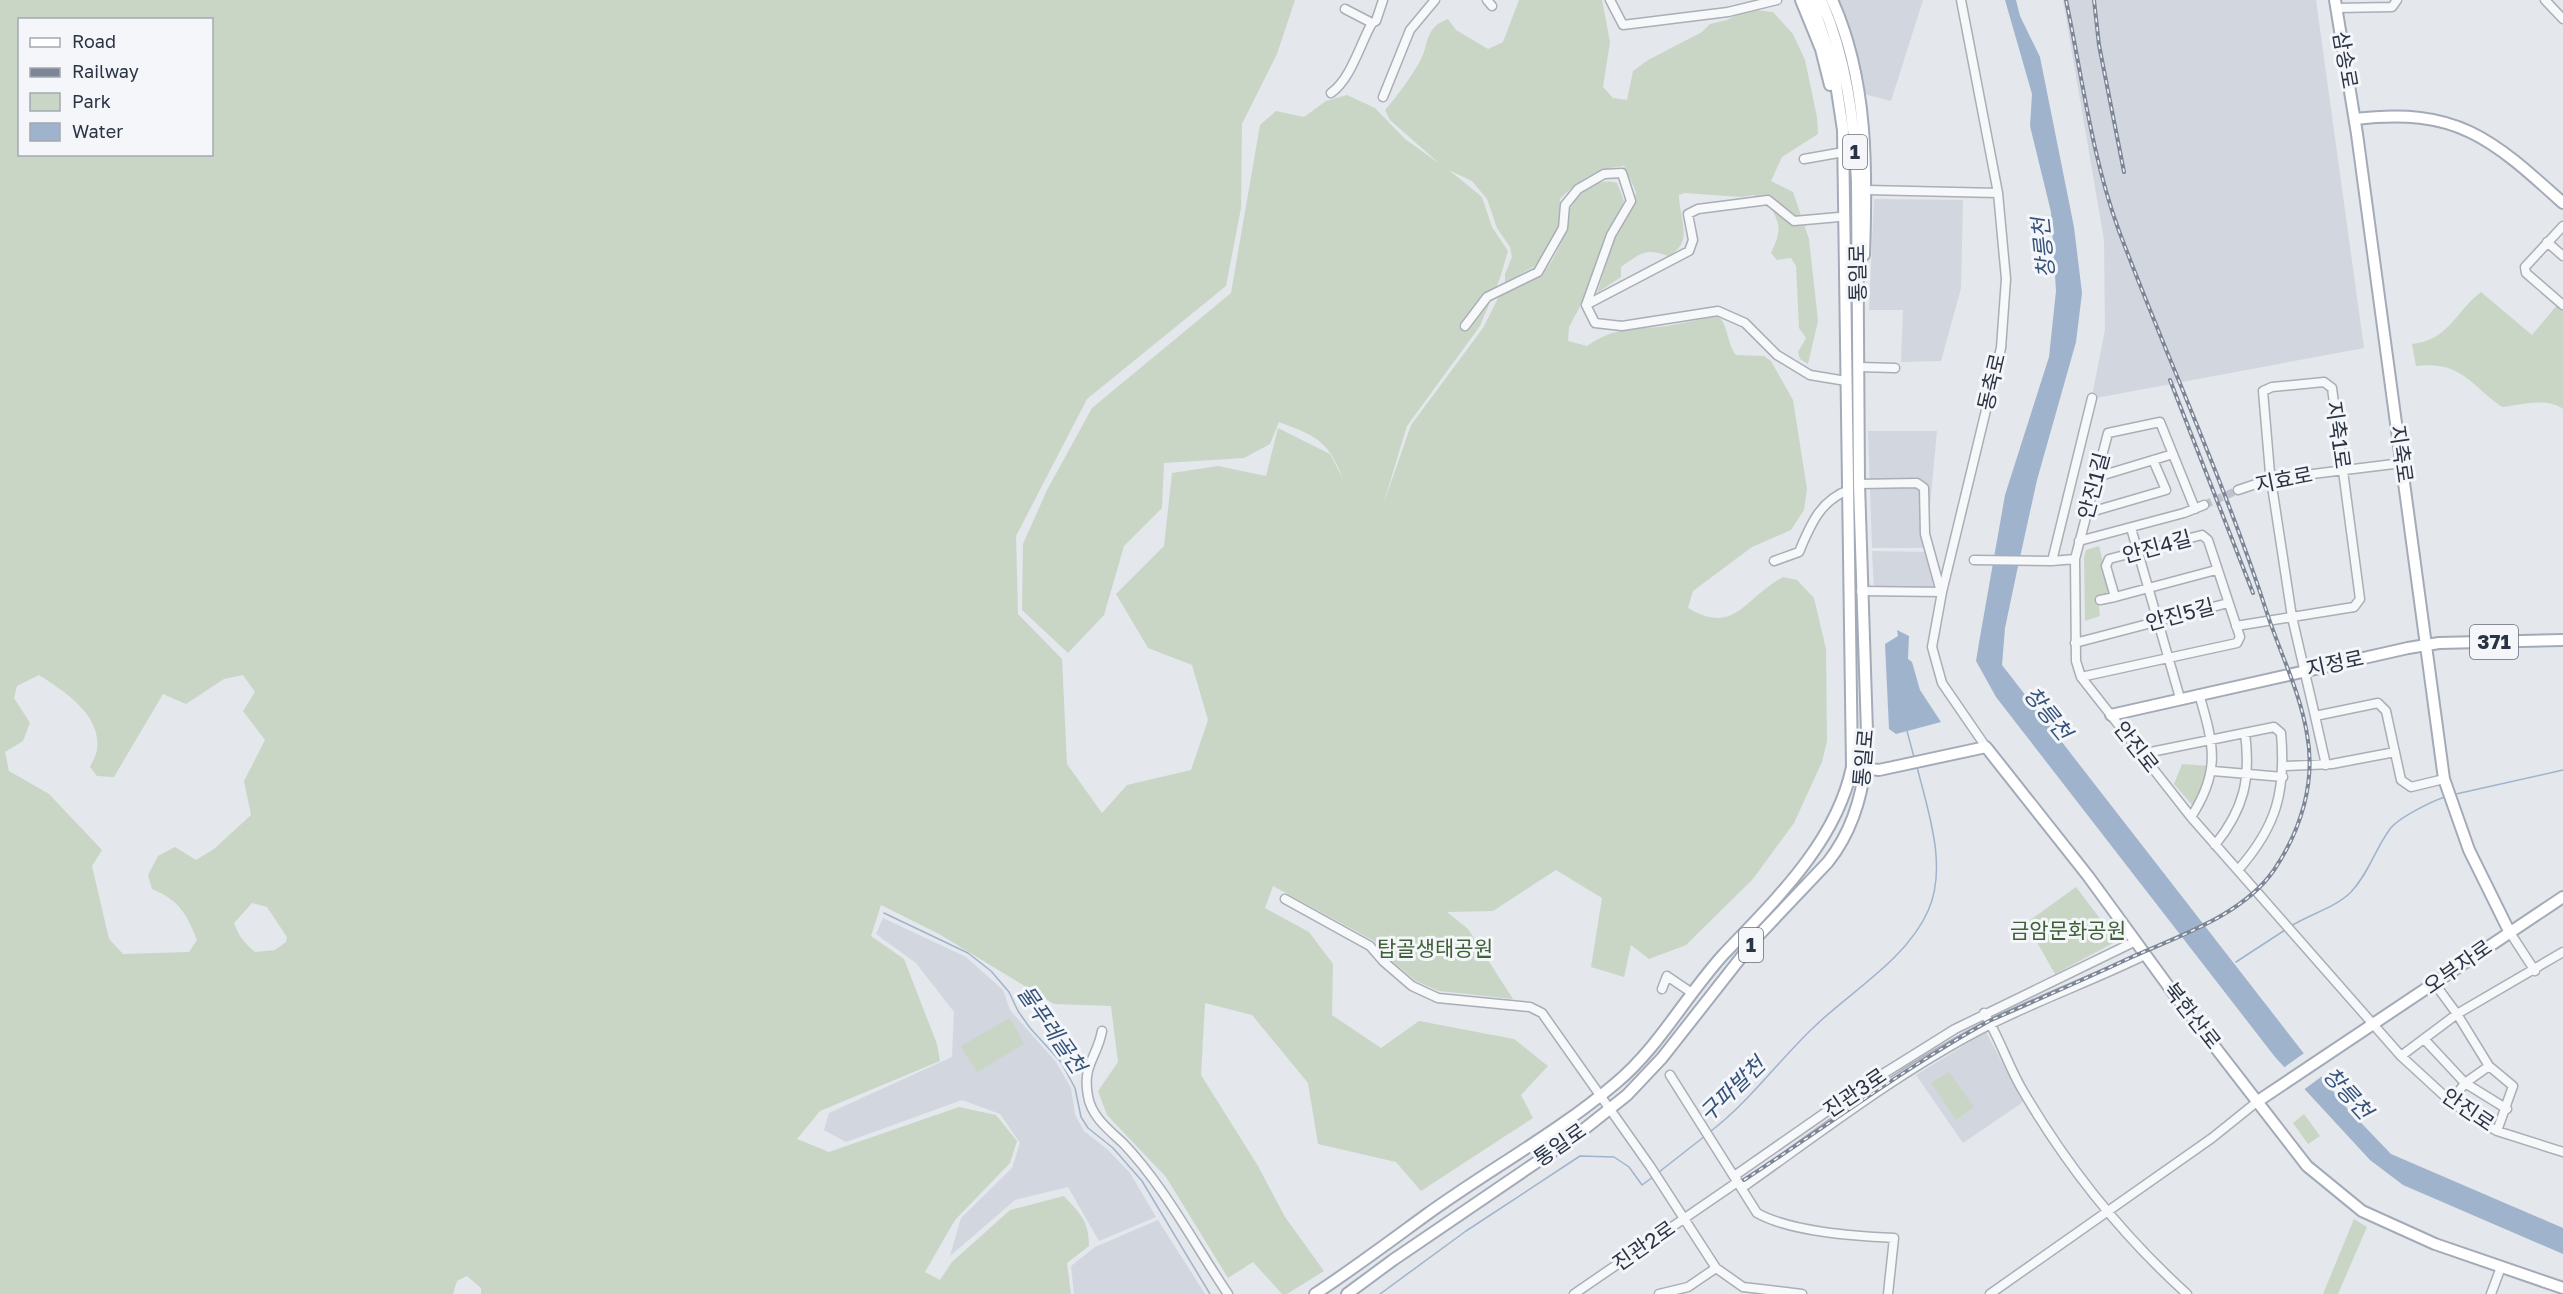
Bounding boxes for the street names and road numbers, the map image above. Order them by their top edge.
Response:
street label: 삼송로 [2328,29,2364,91]
road number: 1 [1843,135,1867,169]
street label: 통일로 [1843,244,1871,302]
street label: 동축로 [1972,351,2010,413]
street label: 지축1로 [2321,399,2357,470]
street label: 지축로 [2385,423,2419,484]
street label: 안진1길 [2072,449,2114,522]
street label: 지효로 [2253,461,2315,497]
street label: 안진4길 [2119,524,2194,568]
street label: 안진5길 [2143,592,2217,636]
road number: 371 [2470,625,2518,659]
street label: 지정로 [2304,644,2366,682]
street label: 안진로 [2109,716,2165,777]
street label: 통일로 [1848,728,1878,788]
road number: 1 [1739,928,1763,962]
street label: 오부자로 [2418,933,2497,999]
street label: 북한산로 [2159,977,2227,1054]
street label: 진관3로 [1818,1062,1891,1123]
street label: 안진로 [2437,1082,2500,1136]
street label: 통일로 [1528,1117,1591,1171]
street label: 진관2로 [1607,1214,1680,1276]

